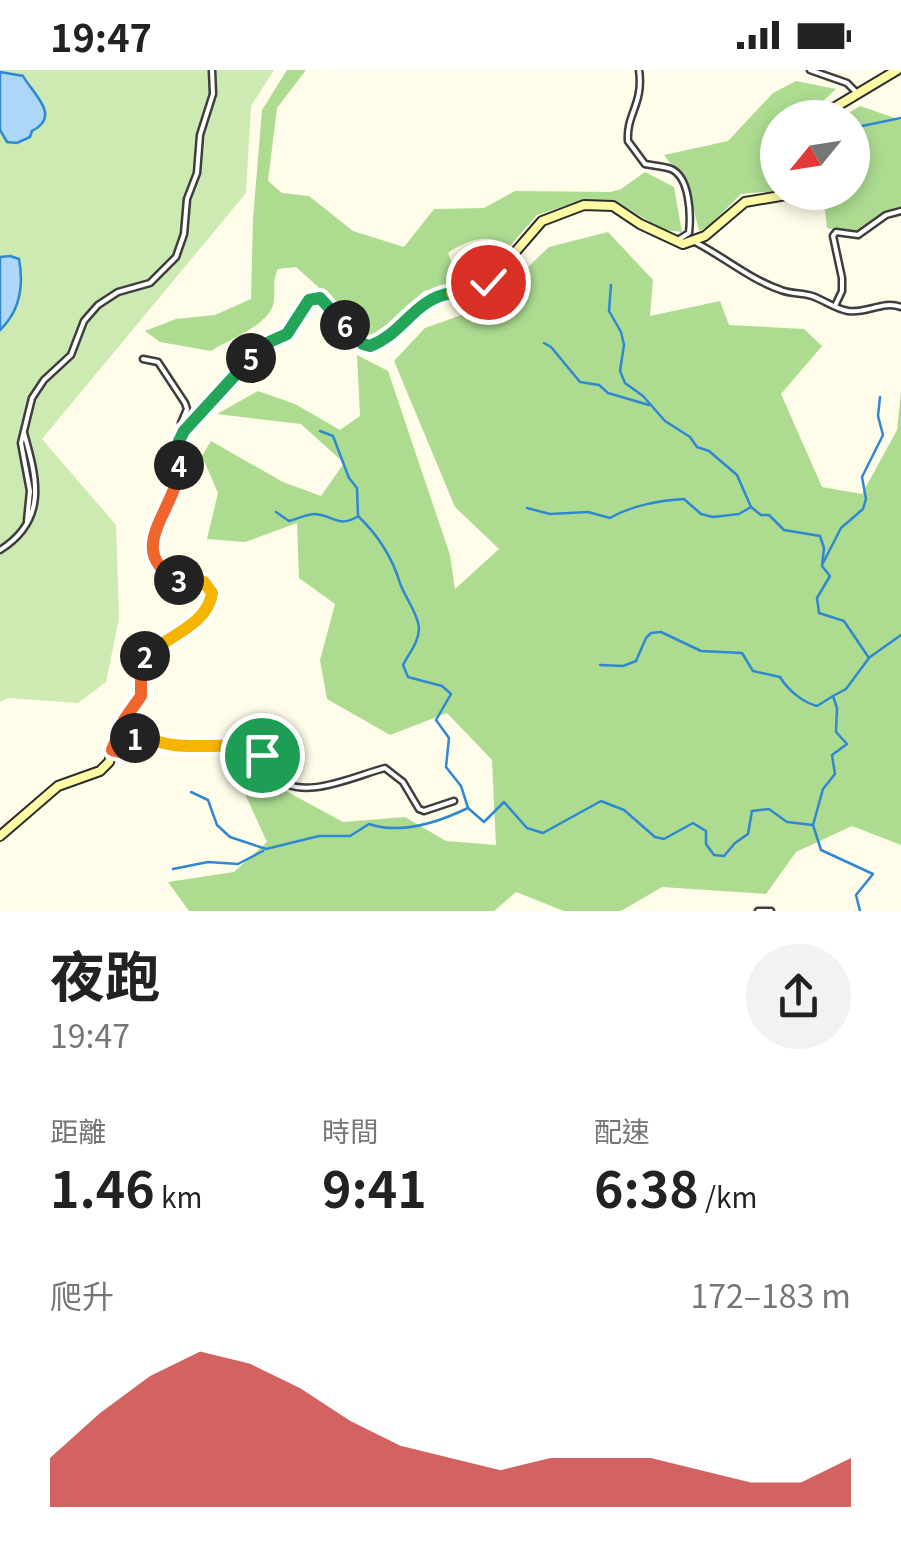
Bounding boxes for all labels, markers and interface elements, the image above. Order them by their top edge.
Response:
text: 19:47 [50,8,152,63]
north arrow [760,100,870,210]
map controls [760,100,870,210]
pin [446,240,531,325]
icon: check [461,255,516,310]
pin: 6 [320,300,370,350]
text: 6 [337,305,353,345]
pin: 5 [226,333,276,383]
text: 5 [243,338,259,378]
pin: 4 [154,440,204,490]
text: 4 [171,445,187,485]
pin: 3 [154,555,204,605]
text: 3 [171,560,187,600]
pin: 2 [120,631,170,681]
text: 2 [137,636,153,676]
pin: 1 [110,713,160,763]
pin [220,713,305,798]
text: 1 [127,718,143,758]
icon: arrive [235,728,290,783]
text: 夜跑 [50,933,160,1013]
button: share [746,944,851,1049]
text: 19:47 [50,1011,130,1057]
text: 距離 [50,1110,106,1150]
text: 時間 [322,1110,378,1150]
text: 配速 [594,1110,650,1150]
text: 1.46 [50,1150,155,1222]
text: 9:41 [322,1150,427,1222]
text: 6:38 [594,1150,699,1222]
text: km [155,1176,202,1216]
text: /km [699,1176,757,1216]
text: 爬升 [50,1271,114,1317]
text: 172–183 m [690,1271,851,1317]

